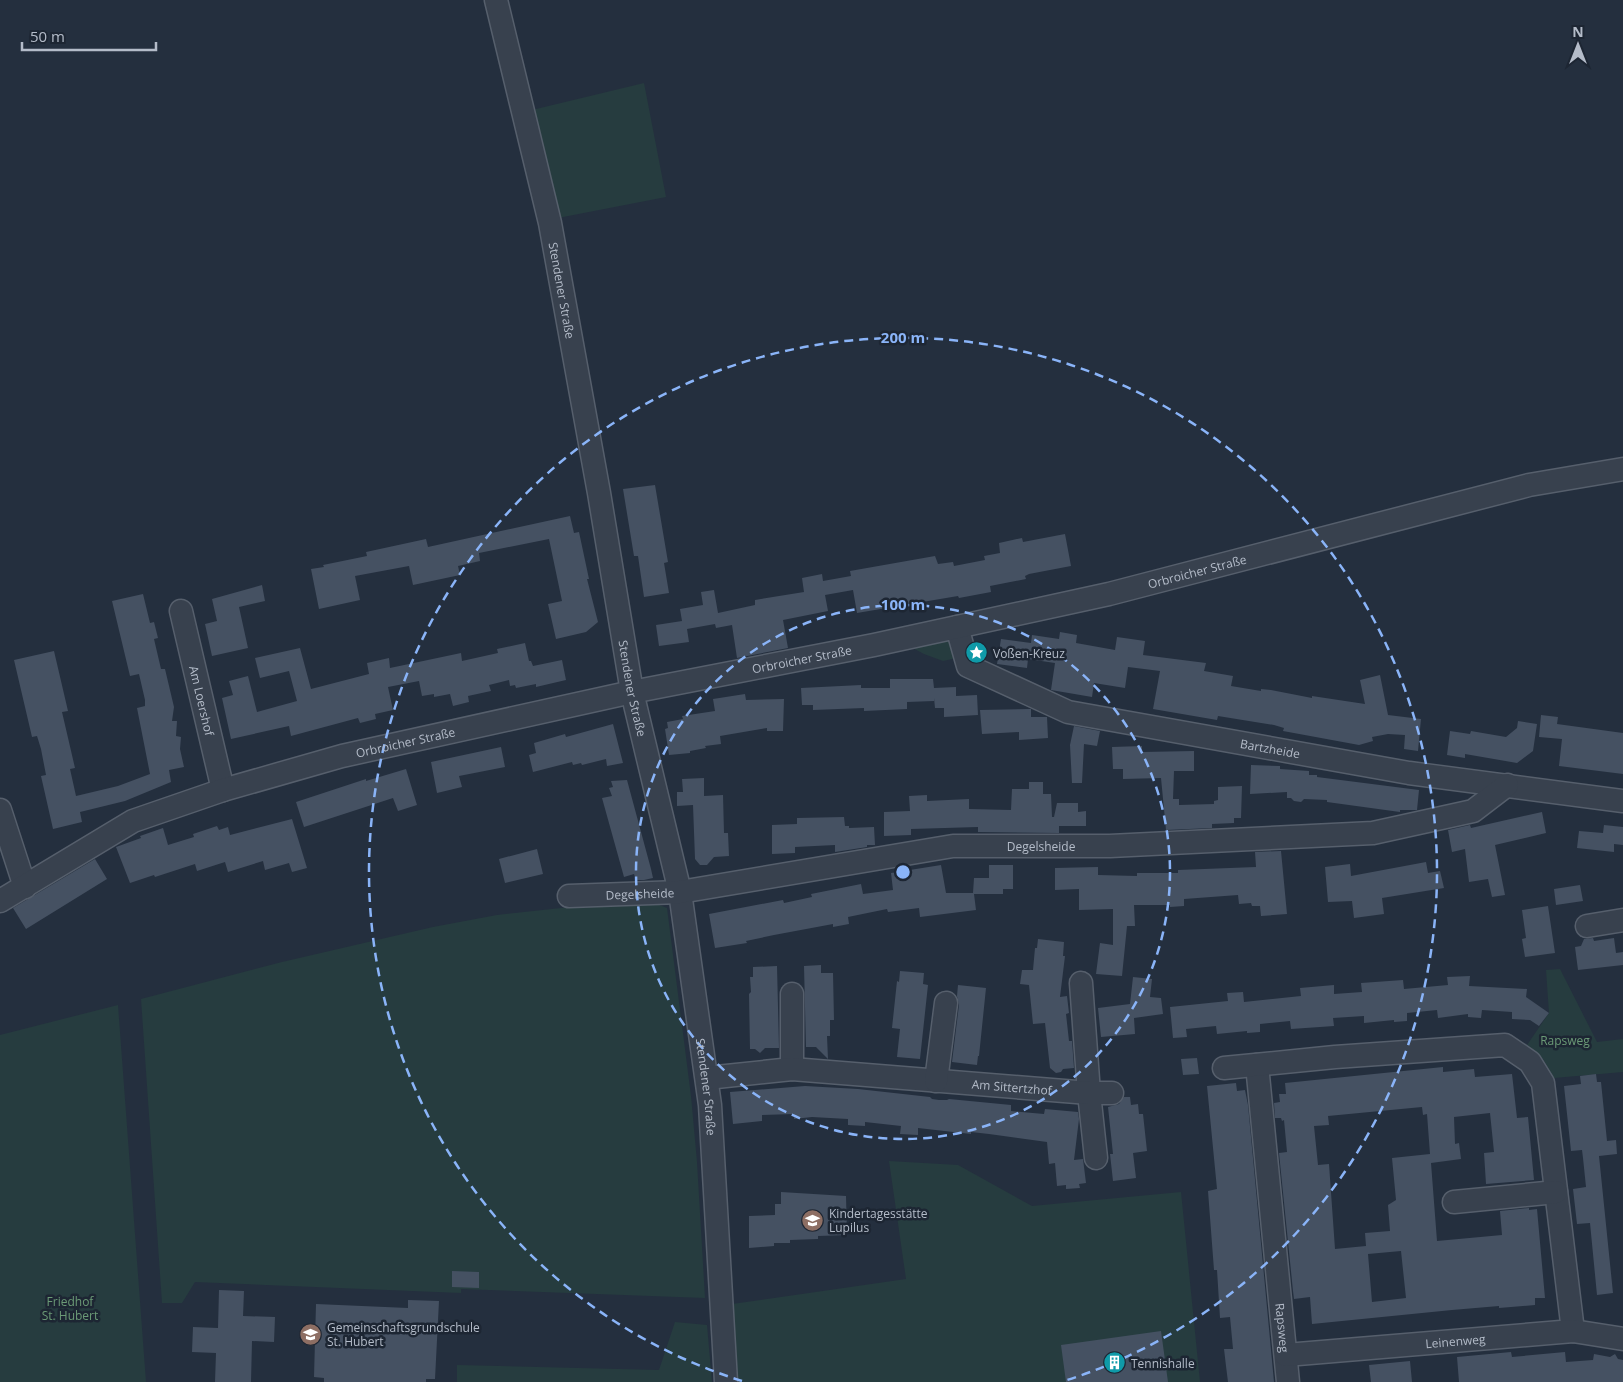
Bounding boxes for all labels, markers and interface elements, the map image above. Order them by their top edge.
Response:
scale bar [22,20,156,52]
north arrow [1553,20,1603,70]
text: N [1572,22,1584,41]
text: 50 m [30,26,65,46]
street label: Stendener Straße [545,241,579,340]
text: 200 m [881,327,925,347]
street label: Orbroicher Straße [1146,550,1248,592]
text: 100 m [881,594,925,614]
street label: Stendener Straße [615,639,651,738]
street label: Orbroicher Straße [750,641,853,677]
place icon: Voßen-Kreuz [965,641,989,665]
place label: Voßen-Kreuz [993,645,1065,662]
street label: Am Loershof [186,664,219,738]
street label: Orbroicher Straße [354,723,457,761]
street label: Bartzheide [1239,734,1302,762]
street label: Degelsheide [1007,838,1076,855]
centre of rings [894,863,912,881]
street label: Degelsheide [605,884,675,903]
park label: Rapsweg [1540,1032,1590,1049]
street label: Stendener Straße [692,1037,720,1136]
street label: Am Sittertzhof [971,1075,1053,1099]
place label: Kindertagesstätte Lupilus [829,1205,928,1236]
school or university icon: Kindertagesstätte Lupilus [801,1208,825,1232]
park label: Friedhof St. Hubert [42,1293,98,1324]
street label: Rapsweg [1272,1302,1294,1354]
place label: Gemeinschaftsgrundschule St. Hubert [327,1319,480,1350]
school or university icon: Gemeinschaftsgrundschule St. Hubert [299,1322,323,1346]
street label: Leinenweg [1425,1330,1487,1352]
building icon: Tennishalle [1103,1351,1127,1375]
place label: Tennishalle [1131,1355,1195,1372]

